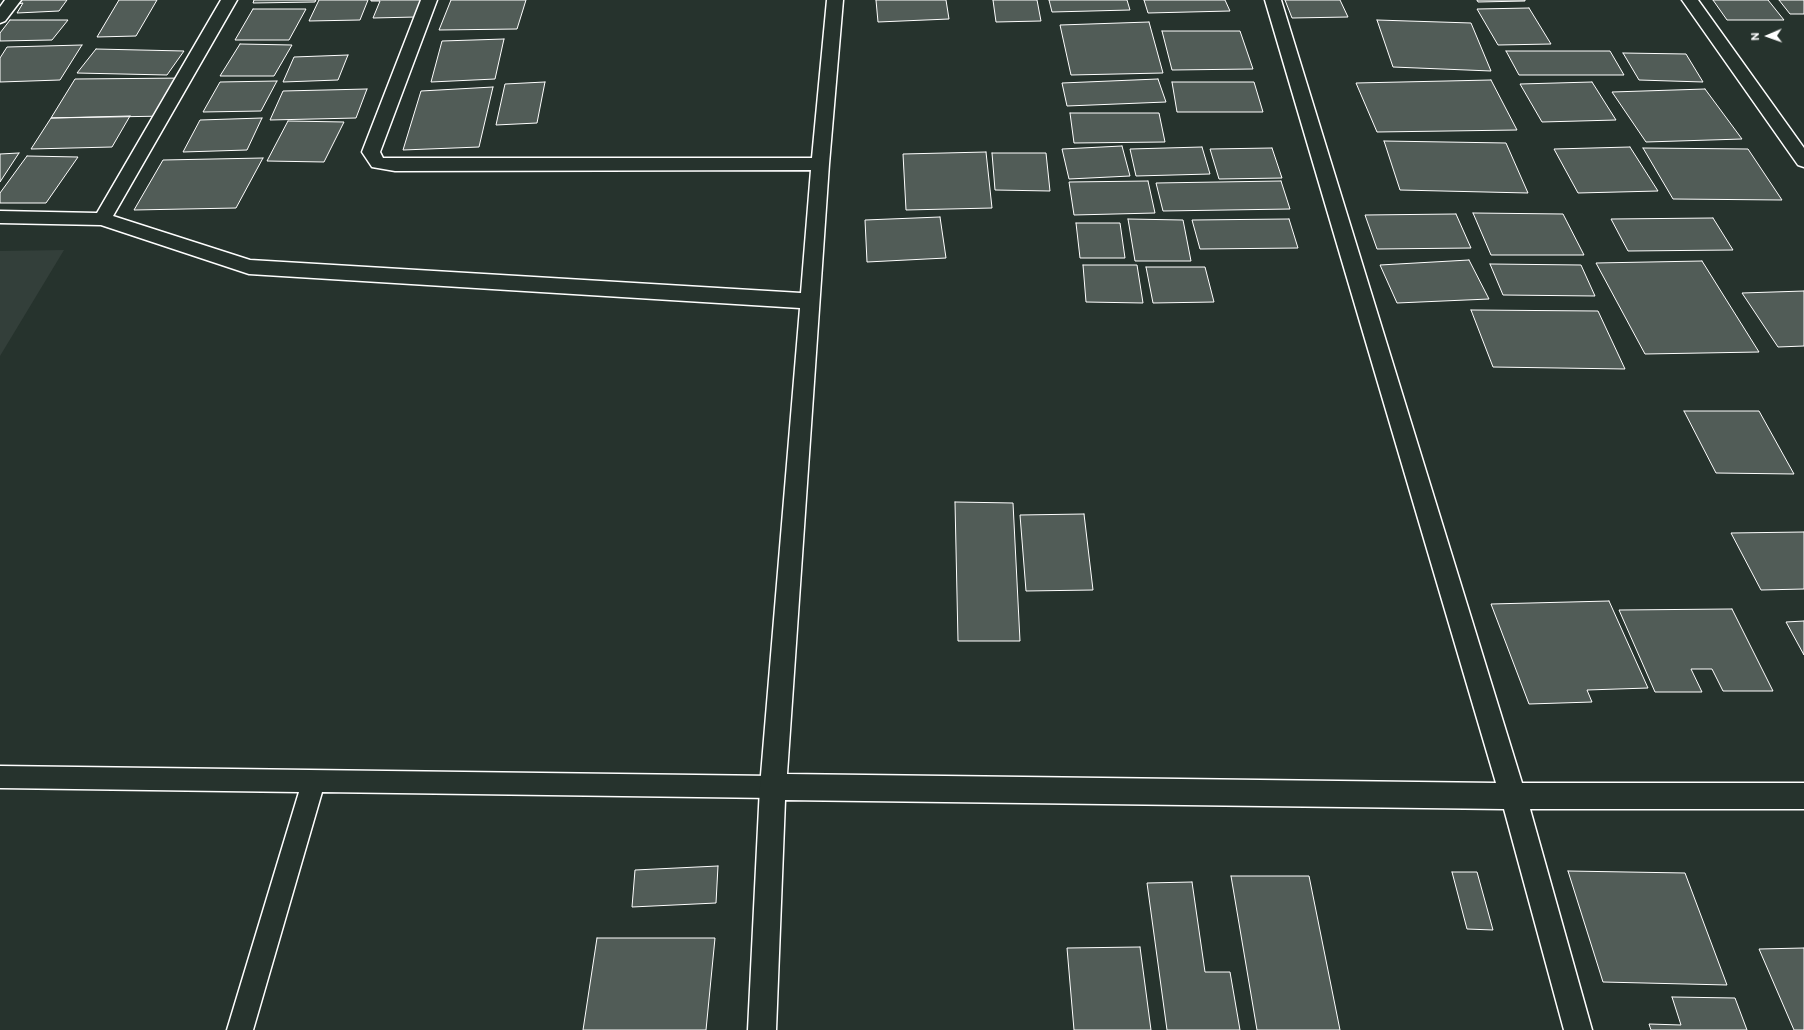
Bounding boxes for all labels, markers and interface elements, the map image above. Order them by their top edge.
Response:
north arrow [1748,16,1788,56]
text: N [1749,32,1762,41]

